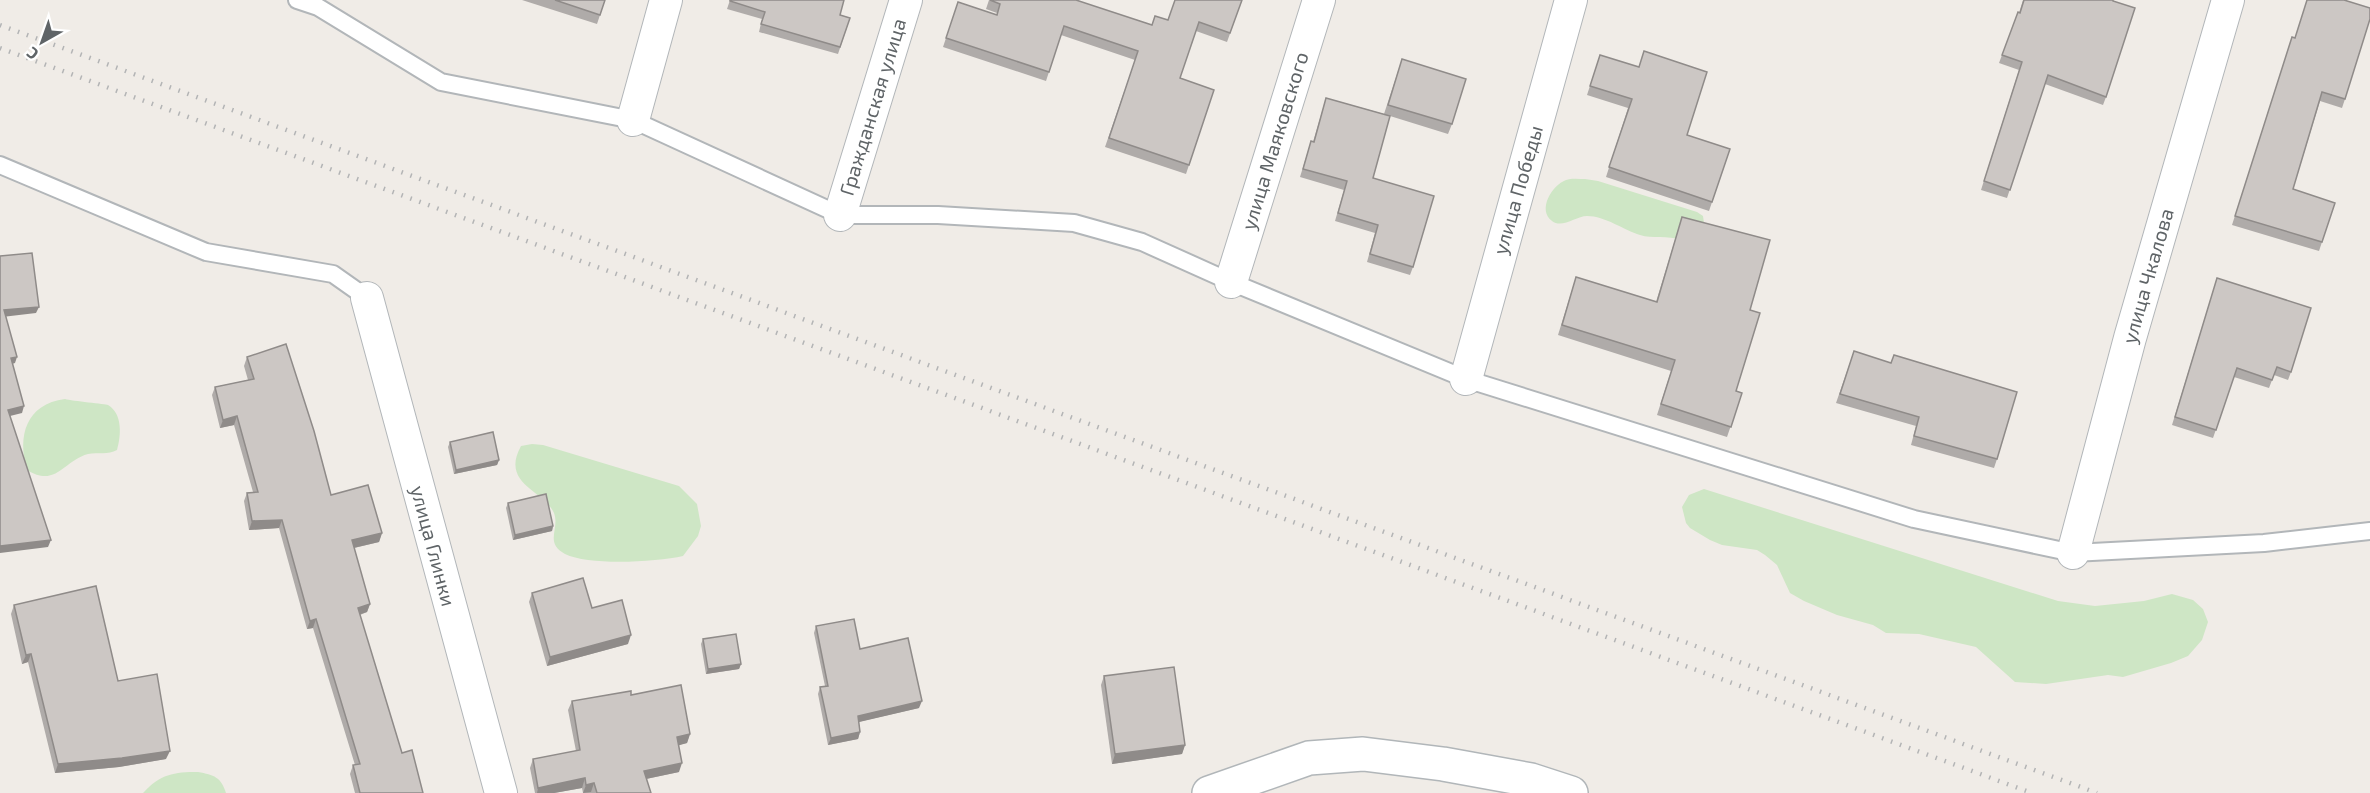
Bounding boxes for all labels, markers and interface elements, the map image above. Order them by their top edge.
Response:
north arrow [12,12,72,72]
street label: Гражданская улица [834,15,911,199]
text: С [22,44,42,64]
street label: улица Маяковского [1235,49,1314,233]
street label: улица Победы [1487,122,1548,257]
street label: улица Чкалова [2116,205,2179,346]
street label: улица Глинки [405,483,462,609]

